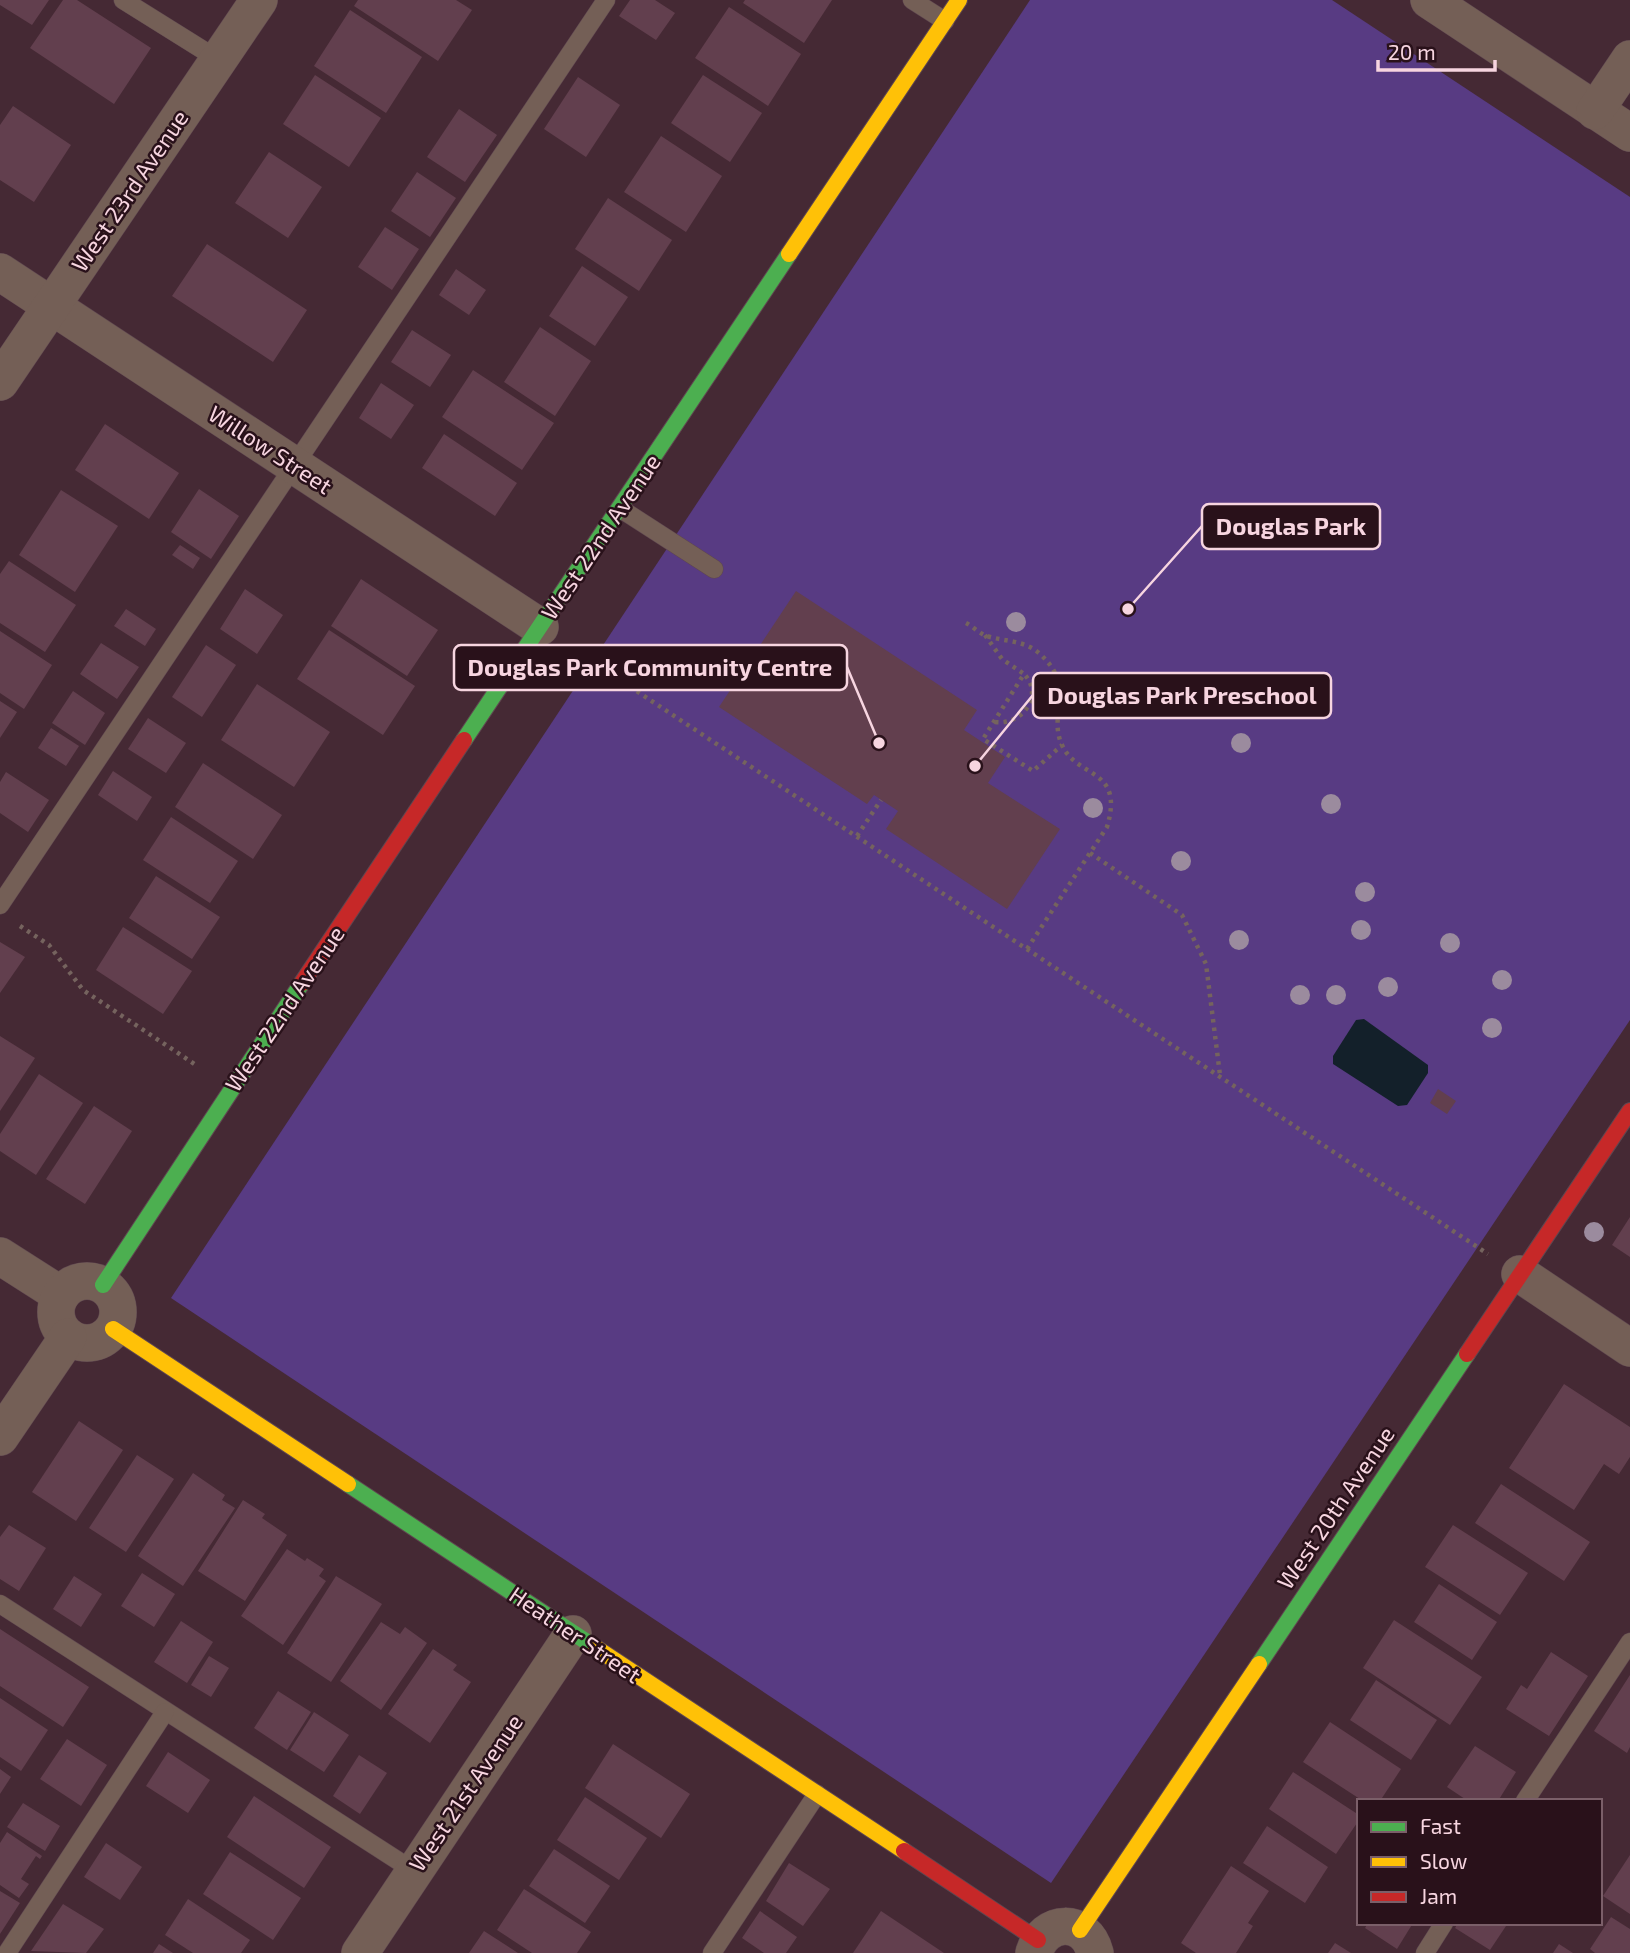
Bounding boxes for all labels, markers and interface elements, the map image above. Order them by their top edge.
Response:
scale bar [1378,28,1495,72]
text: 20 m [1388,39,1436,64]
street label: West 23rd Avenue [65,104,194,277]
street label: Willow Street [203,399,338,500]
street label: West 22nd Avenue [534,448,666,624]
callout: Douglas Park [1202,504,1380,549]
text: Douglas Park [1216,511,1367,540]
callout: Douglas Park Community Centre [454,645,847,690]
text: Douglas Park Community Centre [468,652,832,681]
callout: Douglas Park Preschool [1033,673,1331,718]
text: Douglas Park Preschool [1047,680,1317,709]
street label: West 22nd Avenue [218,920,350,1096]
street label: West 20th Avenue [1270,1421,1400,1594]
street label: Heather Street [504,1580,647,1689]
street label: West 21st Avenue [402,1709,528,1876]
legend [1357,1799,1602,1925]
text: Fast [1420,1813,1461,1838]
text: Slow [1420,1848,1467,1873]
text: Jam [1420,1883,1457,1908]

